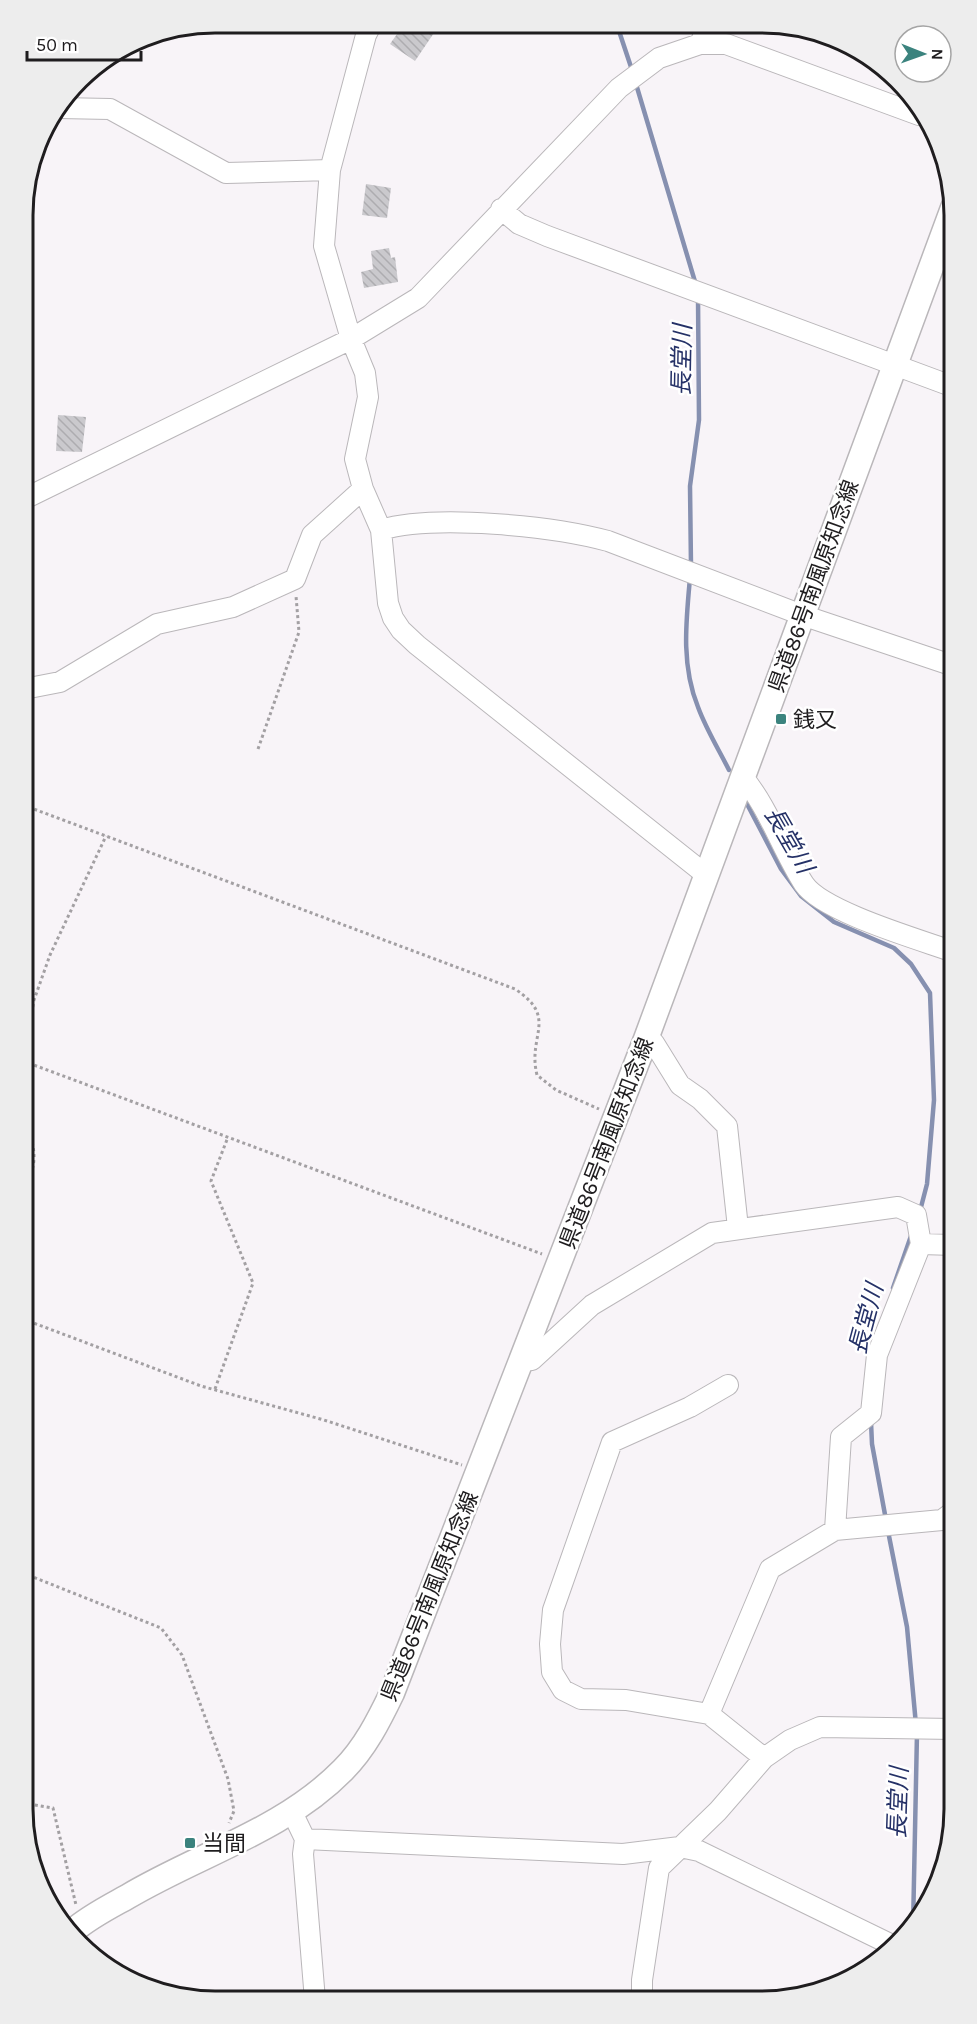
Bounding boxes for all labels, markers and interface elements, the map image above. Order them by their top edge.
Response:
scale bar [27,24,141,62]
north arrow [893,24,953,84]
text: 50 m [36,34,78,56]
text: N [928,48,947,60]
water label: 長堂川 [667,321,697,396]
street label: 県道86号南風原知念線 [763,477,864,696]
place label: 銭又 [793,707,837,733]
marker: 銭又 [774,712,788,726]
water label: 長堂川 [759,802,821,881]
street label: 県道86号南風原知念線 [555,1034,659,1253]
water label: 長堂川 [843,1278,890,1357]
street label: 県道86号南風原知念線 [376,1488,484,1705]
water label: 長堂川 [883,1764,913,1839]
place label: 当間 [202,1831,246,1857]
marker: 当間 [183,1836,197,1850]

